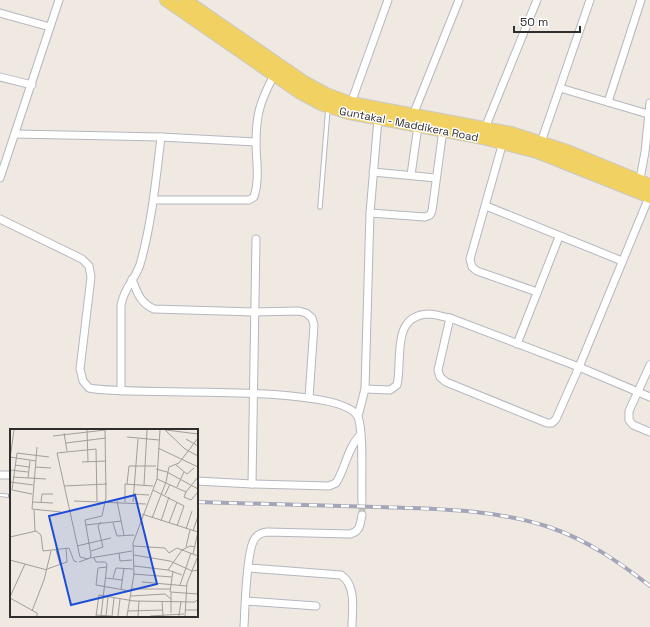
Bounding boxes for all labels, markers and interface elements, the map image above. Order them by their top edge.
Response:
scale bar [514,8,580,34]
text: 50 m [520,14,548,30]
street label: Guntakal - Maddikera Road [338,104,480,144]
inset map [10,429,198,617]

